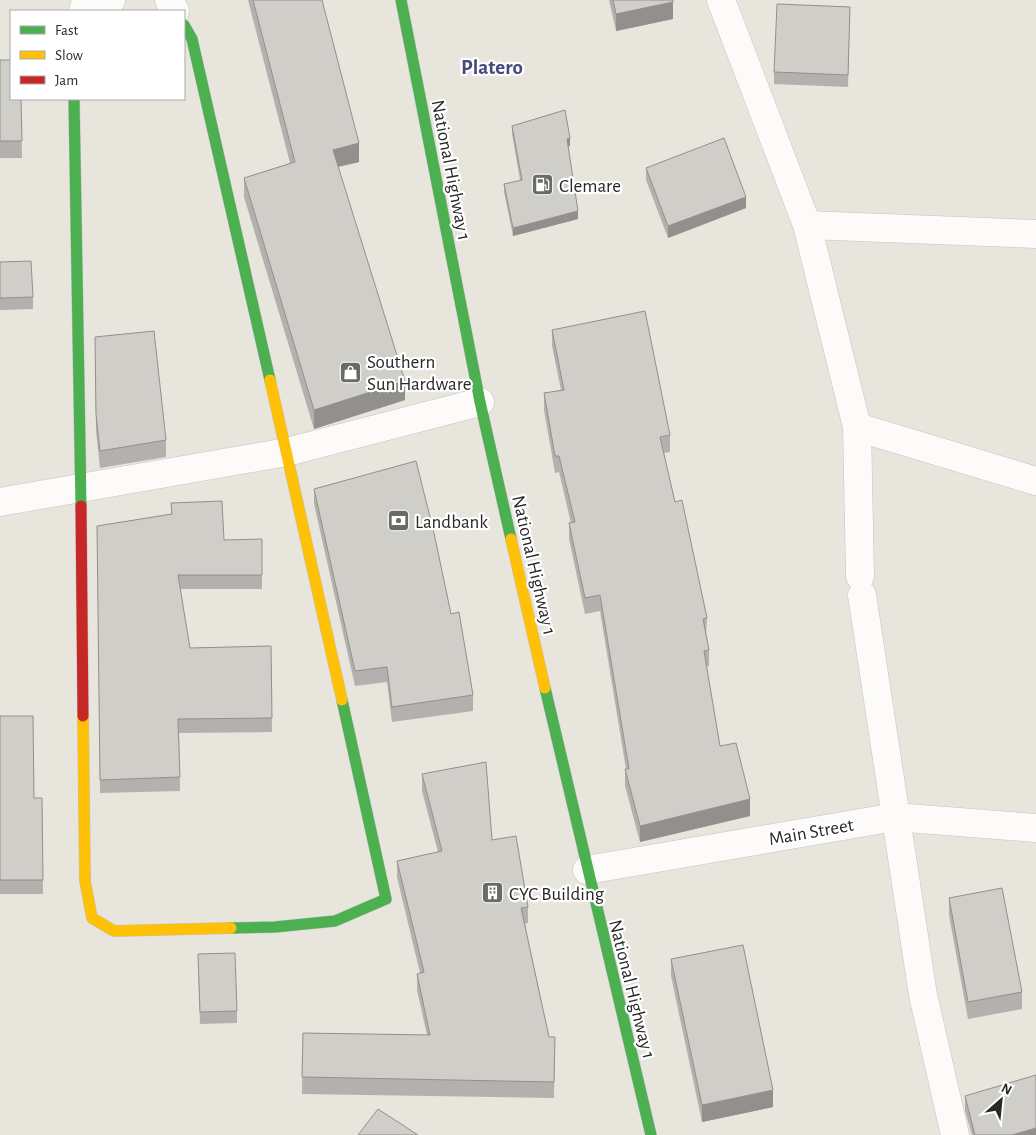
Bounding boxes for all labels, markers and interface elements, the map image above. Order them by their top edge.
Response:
legend [10,10,185,100]
text: Fast [55,23,79,38]
text: Slow [55,48,83,63]
district label: Platero [461,57,523,78]
text: Jam [55,73,78,88]
street label: National Highway 1 [428,98,473,242]
fuel station icon: Clemare [531,173,555,197]
place label: Clemare [559,177,621,196]
place label: Southern Sun Hardware [367,353,472,394]
shop icon: Southern Sun Hardware [339,360,363,384]
street label: National Highway 1 [508,494,559,637]
bank icon: Landbank [387,509,411,533]
place label: Landbank [415,513,488,532]
street label: Main Street [767,816,855,849]
building icon: CYC Building [481,881,505,905]
place label: CYC Building [509,885,605,904]
street label: National Highway 1 [605,918,658,1061]
north arrow [976,1075,1026,1125]
text: N [999,1081,1014,1098]

